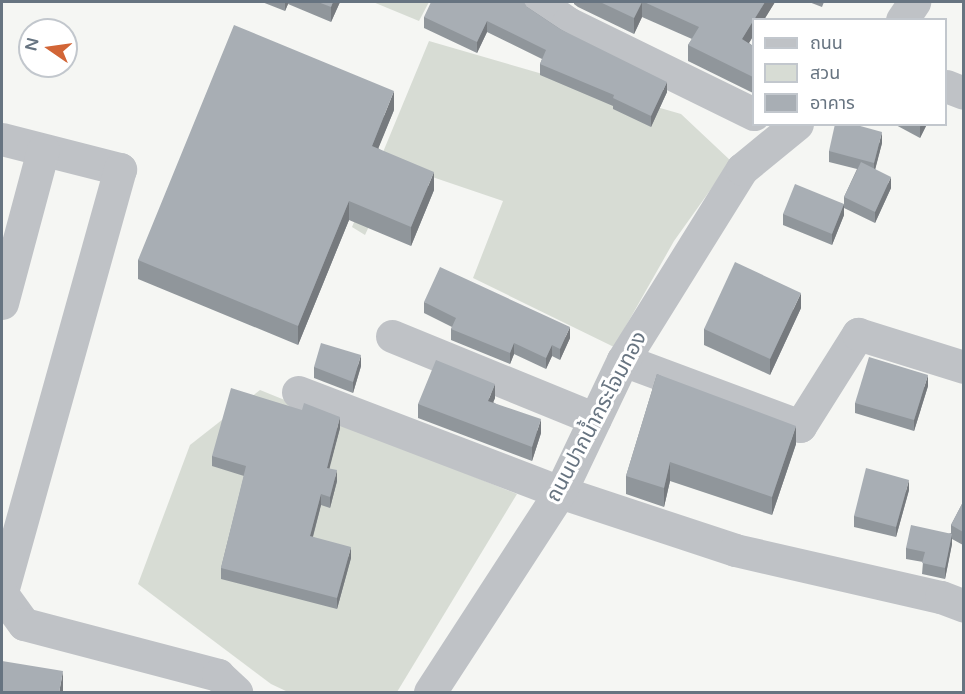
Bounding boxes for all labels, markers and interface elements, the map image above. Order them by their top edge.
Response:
north arrow [18,18,78,78]
legend [752,18,947,126]
text: ถนน [810,32,843,54]
text: N [21,36,44,53]
text: สวน [810,62,840,84]
text: อาคาร [810,92,855,114]
street label: ถนนปากน้ำกระโจมทอง [541,327,653,507]

